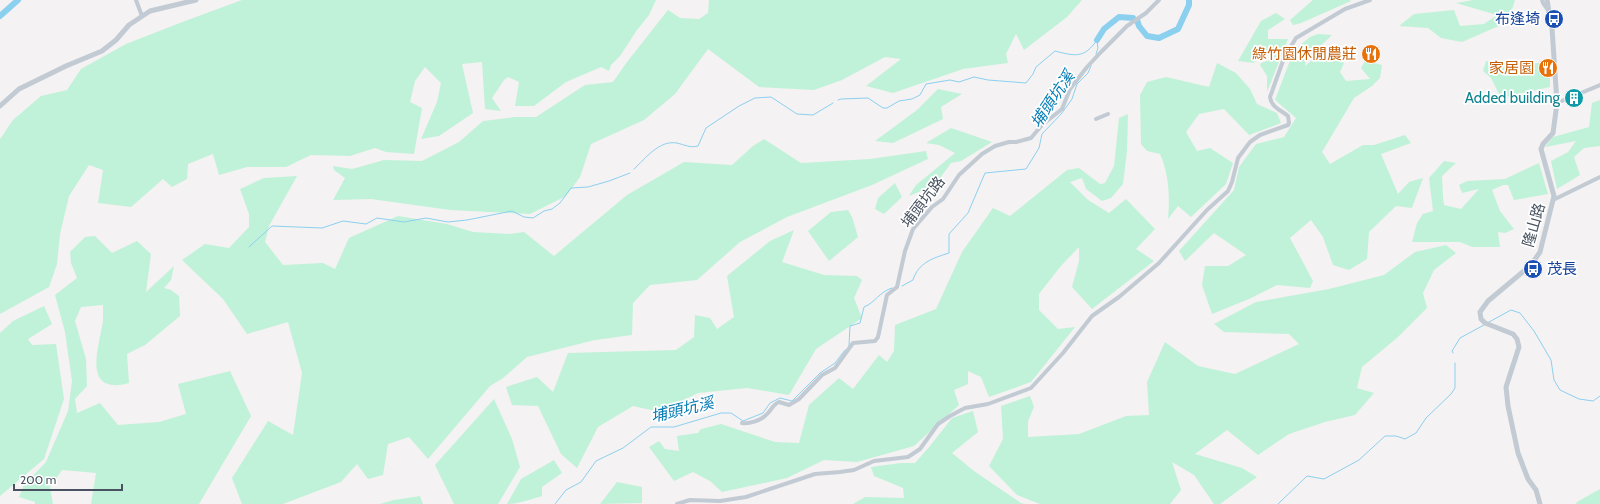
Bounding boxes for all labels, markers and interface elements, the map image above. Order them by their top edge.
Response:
bus stop icon: 布逢埼 [1543,8,1565,30]
place label: 布逢埼 [1495,10,1540,28]
restaurant icon: 綠竹園休閒農莊 [1360,43,1382,65]
place label: 綠竹園休閒農莊 [1252,45,1357,63]
restaurant icon: 家居園 [1537,57,1559,79]
place label: 家居園 [1489,59,1534,77]
water label: 埔頭坑溪 [1027,66,1079,131]
building icon: Added building [1563,87,1585,109]
place label: Added building [1465,89,1561,107]
street label: 埔頭坑路 [897,173,949,231]
street label: 隆山路 [1519,201,1549,249]
bus stop icon: 茂長 [1522,258,1544,280]
place label: 茂長 [1547,260,1577,278]
water label: 埔頭坑溪 [649,393,717,426]
scale bar [14,466,122,492]
text: 200 m [20,472,56,487]

